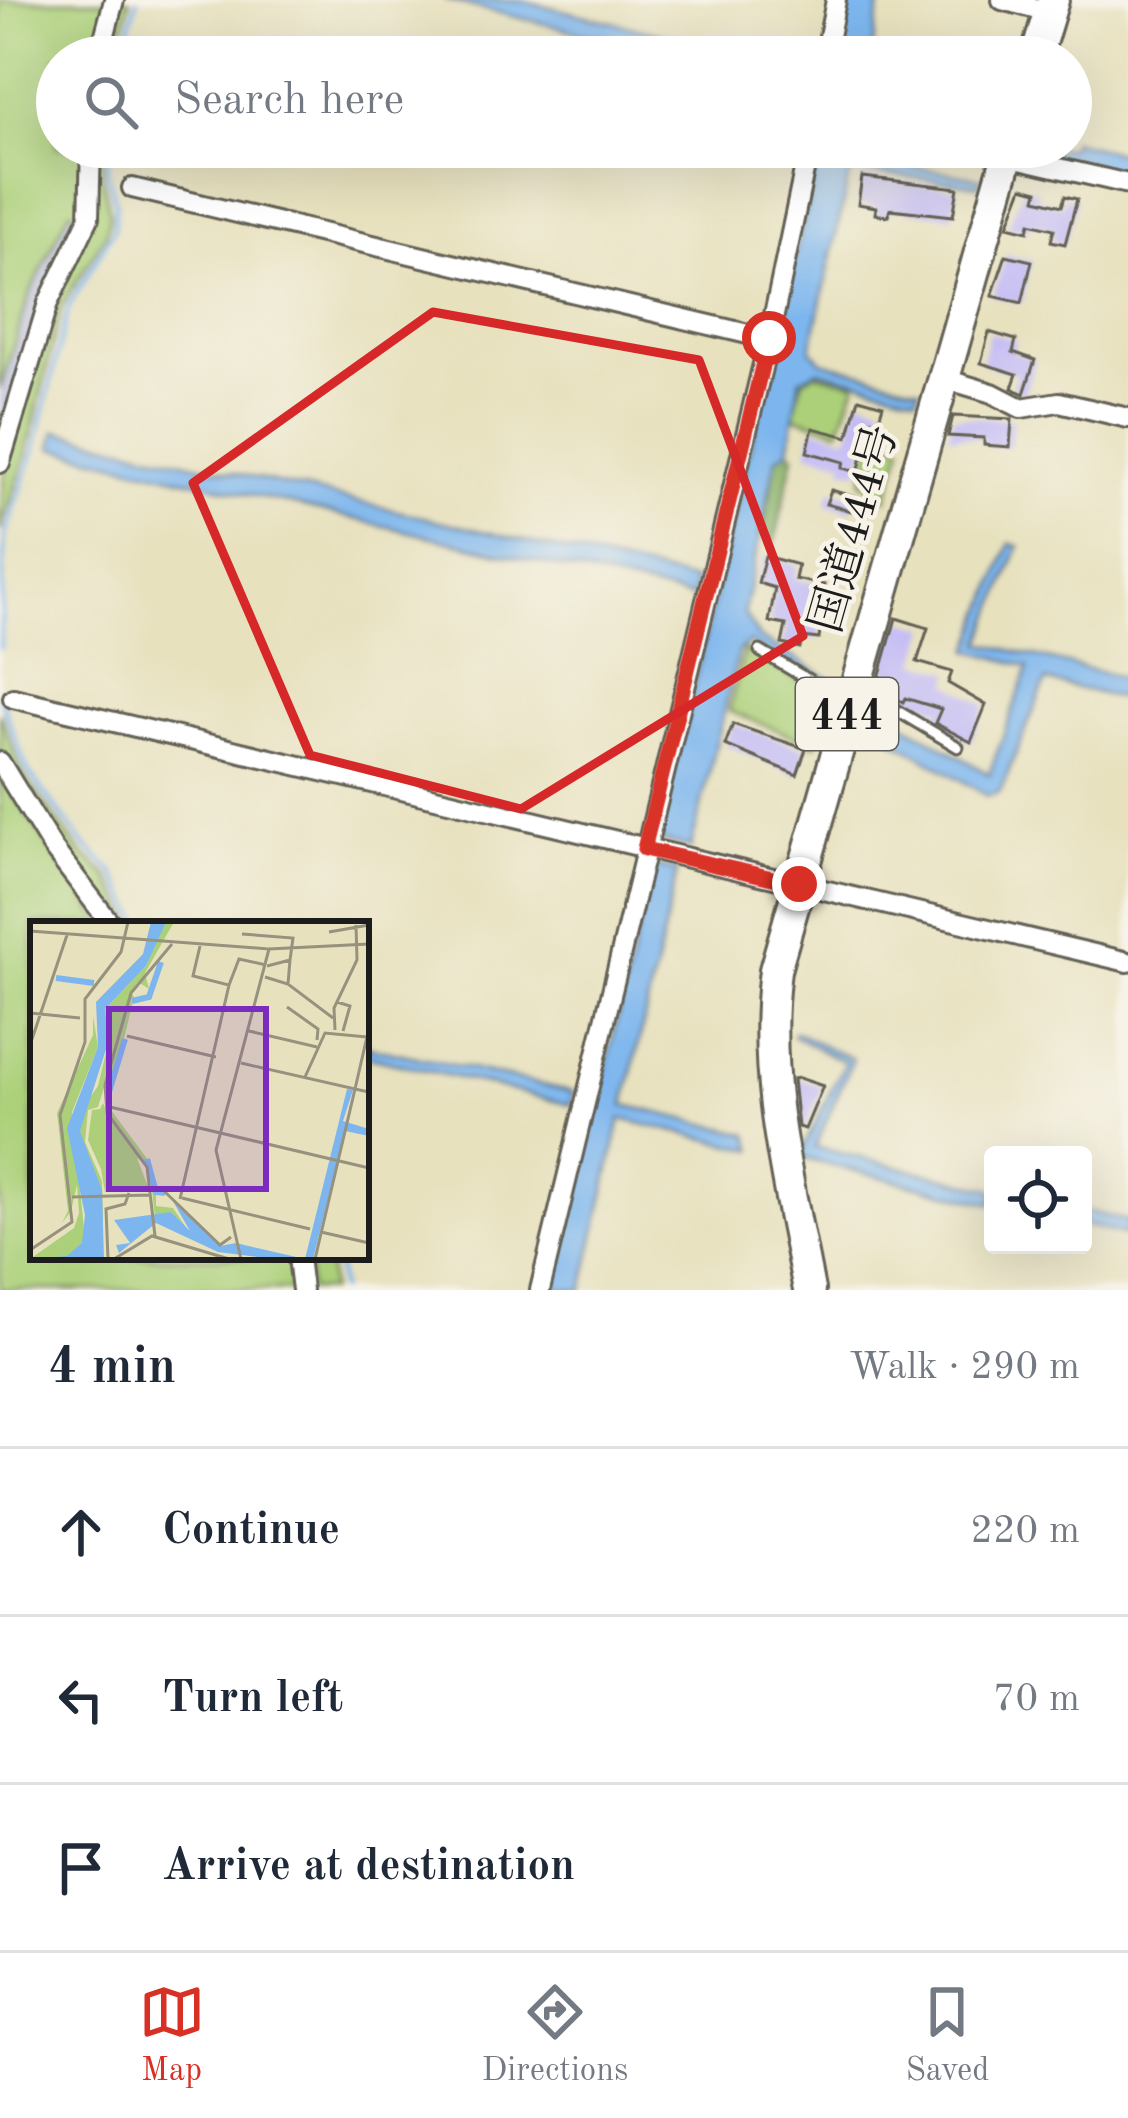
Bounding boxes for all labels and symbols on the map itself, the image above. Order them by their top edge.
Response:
route start [742,311,796,365]
street label: 国道444号 [801,419,907,638]
road number: 444 [796,678,898,750]
route end [772,857,826,911]
inset map [30,921,369,1260]

